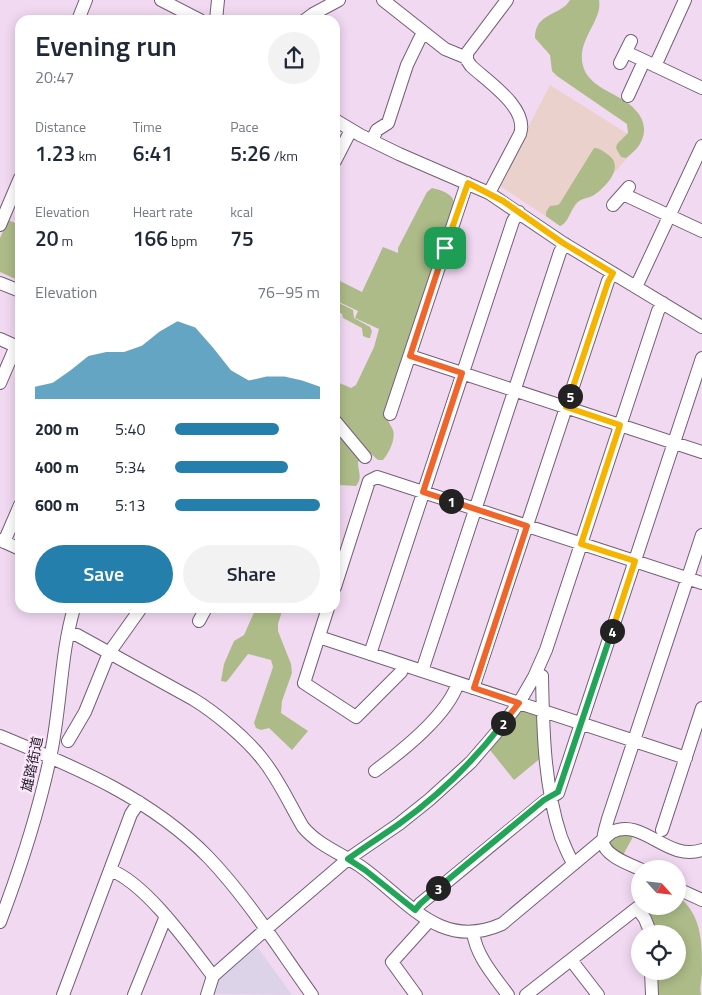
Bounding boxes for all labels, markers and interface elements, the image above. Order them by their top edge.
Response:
text: Evening run [35,24,177,67]
button: share [268,32,320,84]
text: 20:47 [35,65,74,89]
text: Distance [35,116,86,137]
text: Time [133,116,162,137]
text: Pace [230,116,259,137]
text: 1.23 [35,137,75,169]
text: 6:41 [133,137,173,169]
text: 5:26 [230,137,271,169]
text: km [75,145,97,166]
text: /km [271,145,298,166]
text: Elevation [35,201,89,222]
text: Heart rate [133,201,193,222]
text: kcal [230,201,253,222]
text: 20 [35,222,59,254]
text: 166 [133,222,168,254]
text: 75 [230,222,254,254]
pin [424,227,466,269]
text: m [59,230,73,251]
text: bpm [168,230,197,251]
icon: arrive [431,234,459,262]
text: Elevation [35,280,97,304]
text: 76–95 m [257,280,320,304]
pin: 5 [558,384,582,408]
text: 5 [567,386,574,407]
text: 200 m [35,417,79,441]
text: 5:40 [115,417,145,441]
text: 400 m [35,455,79,479]
text: 5:34 [115,455,145,479]
pin: 1 [438,488,464,514]
text: 1 [448,491,455,512]
text: 600 m [35,493,79,517]
text: 5:13 [115,493,145,517]
button: Save [35,545,173,603]
button: Share [183,545,320,603]
pin: 4 [600,618,624,644]
text: 4 [609,621,616,642]
pin: 2 [490,710,516,736]
text: 2 [500,713,507,734]
street label: 雄踏街道 [15,734,48,793]
north arrow [631,860,686,915]
map controls [631,860,686,980]
pin: 3 [426,876,450,900]
text: 3 [435,878,442,899]
button: locate [631,925,686,980]

